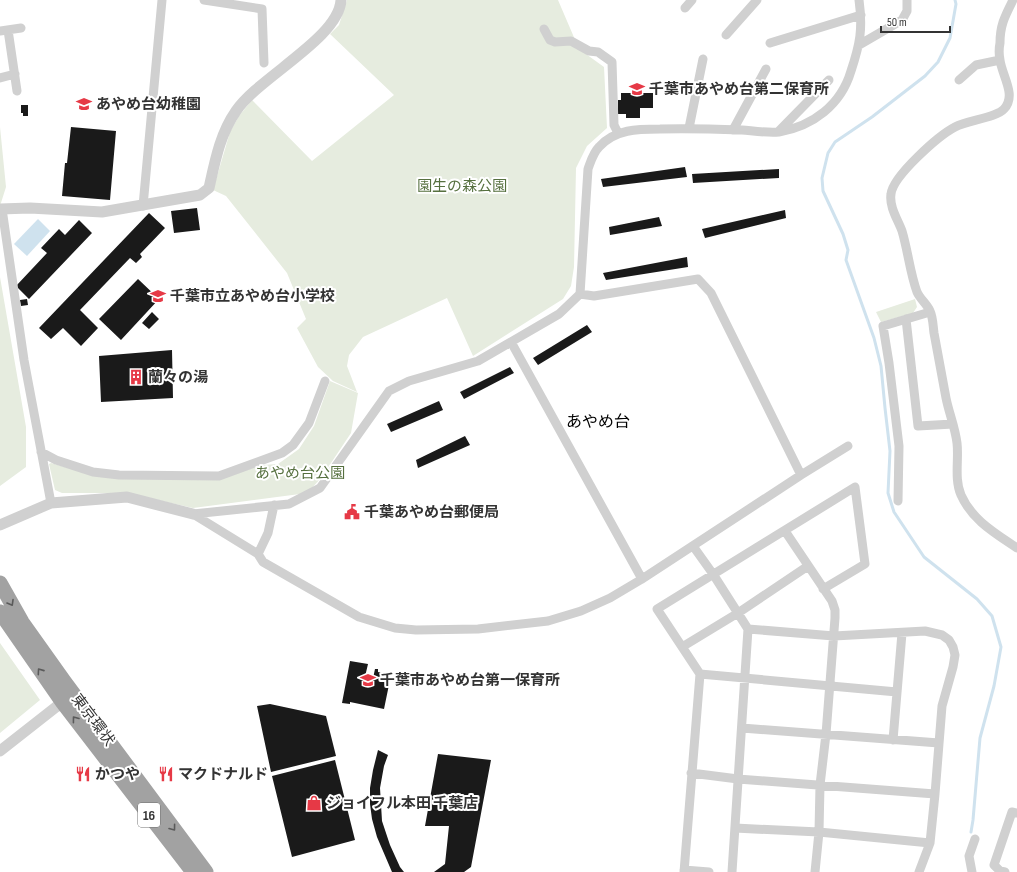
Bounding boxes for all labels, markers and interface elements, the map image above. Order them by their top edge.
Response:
scale bar [881,8,950,34]
text: 50 m [887,15,907,30]
school or university icon: 千葉市あやめ台第二保育所 [628,80,646,98]
place label: 千葉市あやめ台第二保育所 [649,80,829,99]
school or university icon: あやめ台幼稚園 [75,95,93,113]
place label: あやめ台幼稚園 [96,95,201,114]
park label: 園生の森公園 [417,177,507,196]
school or university icon: 千葉市立あやめ台小学校 [149,287,167,305]
place label: 千葉市立あやめ台小学校 [170,287,335,306]
building icon: 蘭々の湯 [127,368,145,386]
place label: 蘭々の湯 [148,368,208,387]
district label: あやめ台 [566,413,630,432]
park label: あやめ台公園 [255,464,345,483]
public building icon: 千葉あやめ台郵便局 [343,503,361,521]
place label: 千葉あやめ台郵便局 [364,503,499,522]
one-way arrow [6,598,14,605]
one-way arrow [37,668,45,675]
school or university icon: 千葉市あやめ台第一保育所 [359,671,377,689]
place label: 千葉市あやめ台第一保育所 [380,671,560,690]
street label: 東京環状 [67,690,119,750]
one-way arrow [73,717,80,724]
restaurant icon: かつや [74,765,92,783]
place label: かつや [95,765,140,784]
restaurant icon: マクドナルド [157,765,175,783]
place label: マクドナルド [178,765,268,784]
shop icon: ジョイフル本田 千葉店 [305,794,323,812]
place label: ジョイフル本田 千葉店 [326,794,478,813]
road number: 16 [138,803,160,827]
one-way arrow [168,823,175,830]

